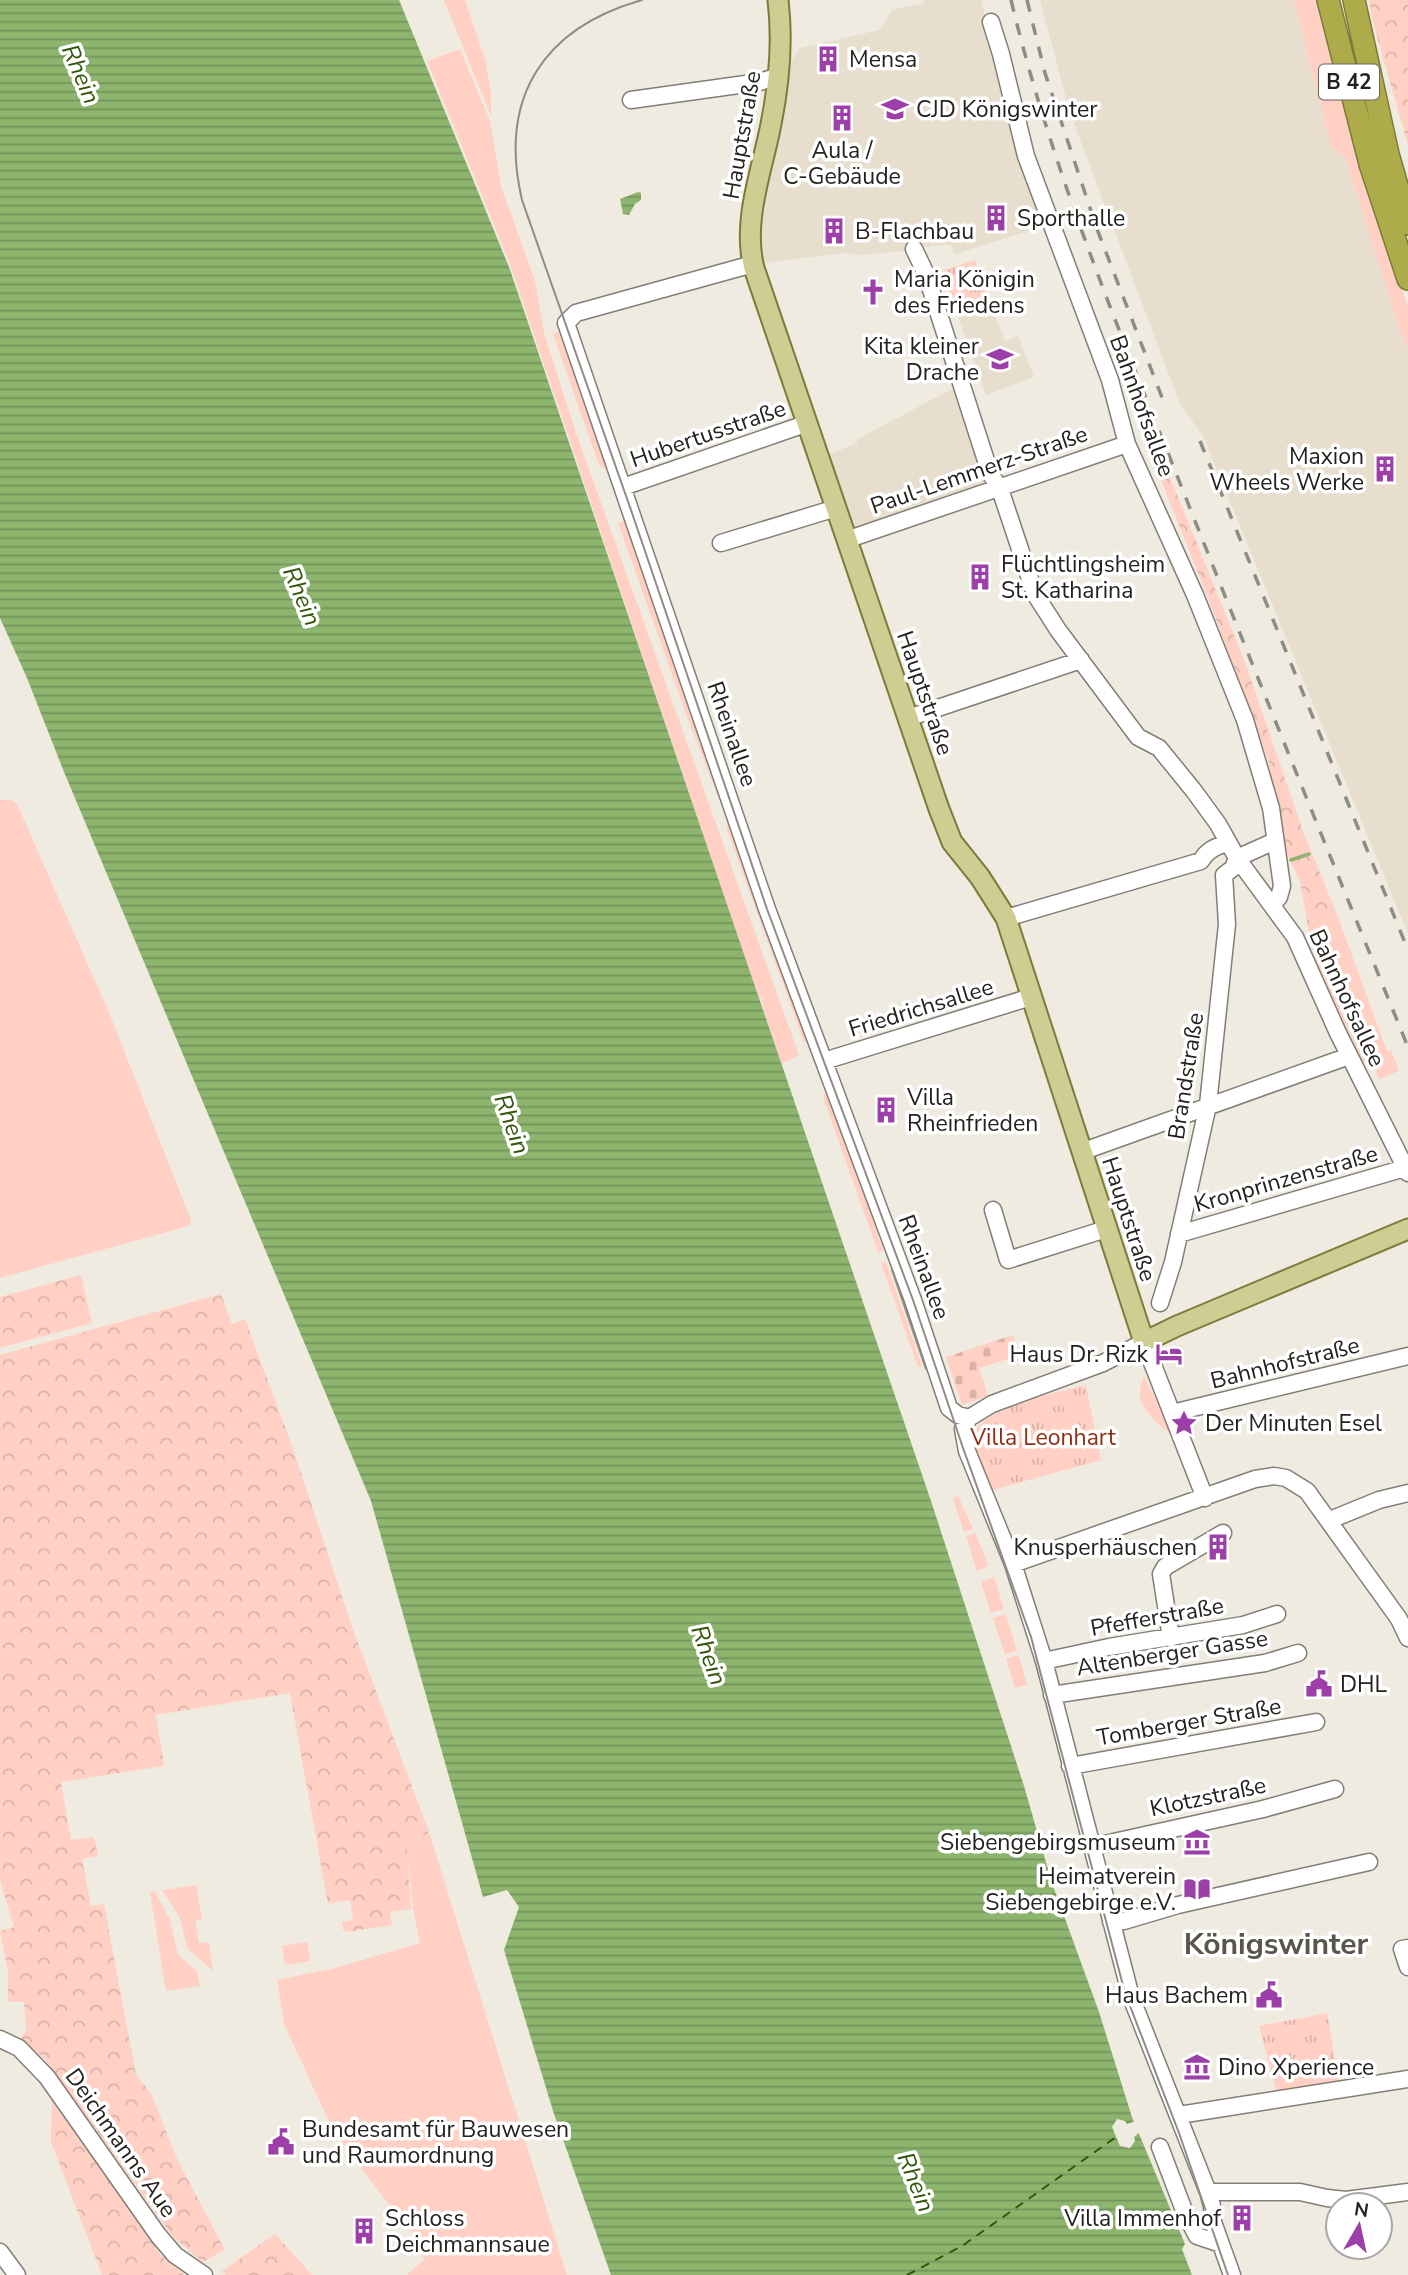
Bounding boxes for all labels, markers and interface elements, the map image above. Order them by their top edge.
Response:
water label: Rhein [54,39,108,109]
building icon: Mensa [813,44,843,74]
place label: Mensa [849,44,917,75]
road number: B 42 [1319,64,1379,100]
street label: Hauptstraße [715,68,769,202]
school or university icon: CJD Königswinter [880,94,910,124]
place label: CJD Königswinter [916,94,1098,125]
building icon: Aula / C-Gebäude [827,103,857,133]
place label: Aula / C-Gebäude [783,135,901,192]
building icon: Sporthalle [981,203,1011,233]
place label: Sporthalle [1017,203,1125,234]
building icon: B-Flachbau [819,216,849,246]
place label: B-Flachbau [855,216,974,247]
place label: Maria Königin des Friedens [894,264,1035,321]
church icon: Maria Königin des Friedens [858,277,888,307]
place label: Kita kleiner Drache [864,331,980,388]
street label: Bahnhofsallee [1102,331,1182,481]
school or university icon: Kita kleiner Drache [985,344,1015,374]
street label: Hubertusstraße [626,393,790,475]
street label: Paul-Lemmerz-Straße [866,418,1092,522]
place label: Maxion Wheels Werke [1210,441,1364,498]
building icon: Maxion Wheels Werke [1370,454,1400,484]
place label: Flüchtlingsheim St. Katharina [1001,549,1165,606]
water label: Rhein [275,561,329,631]
building icon: Flüchtlingsheim St. Katharina [965,562,995,592]
street label: Hauptstraße [889,627,961,759]
street label: Rheinallee [700,677,764,791]
street label: Bahnhofsallee [1302,924,1392,1072]
street label: Friedrichsallee [845,971,997,1045]
street label: Brandstraße [1161,1010,1211,1142]
place label: Villa Rheinfrieden [906,1082,1038,1139]
water label: Rhein [486,1090,538,1158]
building icon: Villa Rheinfrieden [871,1095,901,1125]
street label: Kronprinzenstraße [1191,1138,1381,1220]
street label: Hauptstraße [1094,1153,1164,1285]
street label: Rheinallee [891,1210,957,1324]
street label: Bahnhofstraße [1207,1329,1363,1397]
place label: Haus Dr. Rizk [1010,1339,1148,1370]
hotel icon: Haus Dr. Rizk [1154,1339,1184,1369]
place icon: Der Minuten Esel [1169,1408,1199,1438]
place label: Der Minuten Esel [1205,1408,1382,1439]
park label: Villa Leonhart [969,1422,1117,1453]
place label: Knusperhäuschen [1013,1532,1197,1563]
building icon: Knusperhäuschen [1203,1532,1233,1562]
street label: Pfefferstraße [1088,1590,1226,1644]
water label: Rhein [683,1621,735,1689]
street label: Altenberger Gasse [1074,1623,1270,1683]
public building icon: DHL [1304,1669,1334,1699]
place label: DHL [1340,1669,1388,1700]
street label: Tomberger Straße [1094,1690,1284,1754]
street label: Klotzstraße [1147,1770,1269,1824]
place label: Siebengebirgsmuseum [940,1827,1176,1858]
museum icon: Siebengebirgsmuseum [1182,1827,1212,1857]
place label: Heimatverein Siebengebirge e.V. [985,1861,1176,1918]
library icon: Heimatverein Siebengebirge e.V. [1182,1874,1212,1904]
district label: Königswinter [1184,1924,1369,1965]
place label: Haus Bachem [1105,1980,1248,2011]
public building icon: Haus Bachem [1254,1980,1284,2010]
museum icon: Dino Xperience [1182,2052,1212,2082]
place label: Dino Xperience [1218,2052,1374,2083]
street label: Deichmanns Aue [58,2062,184,2224]
place label: Bundesamt für Bauwesen und Raumordnung [302,2114,569,2171]
public building icon: Bundesamt für Bauwesen und Raumordnung [266,2127,296,2157]
water label: Rhein [890,2147,942,2217]
north arrow [1324,2191,1394,2261]
text: N [1352,2196,1371,2224]
place label: Schloss Deichmannsaue [385,2203,550,2260]
place label: Villa Immenhof [1063,2203,1221,2234]
building icon: Villa Immenhof [1227,2203,1257,2233]
building icon: Schloss Deichmannsaue [349,2216,379,2246]

